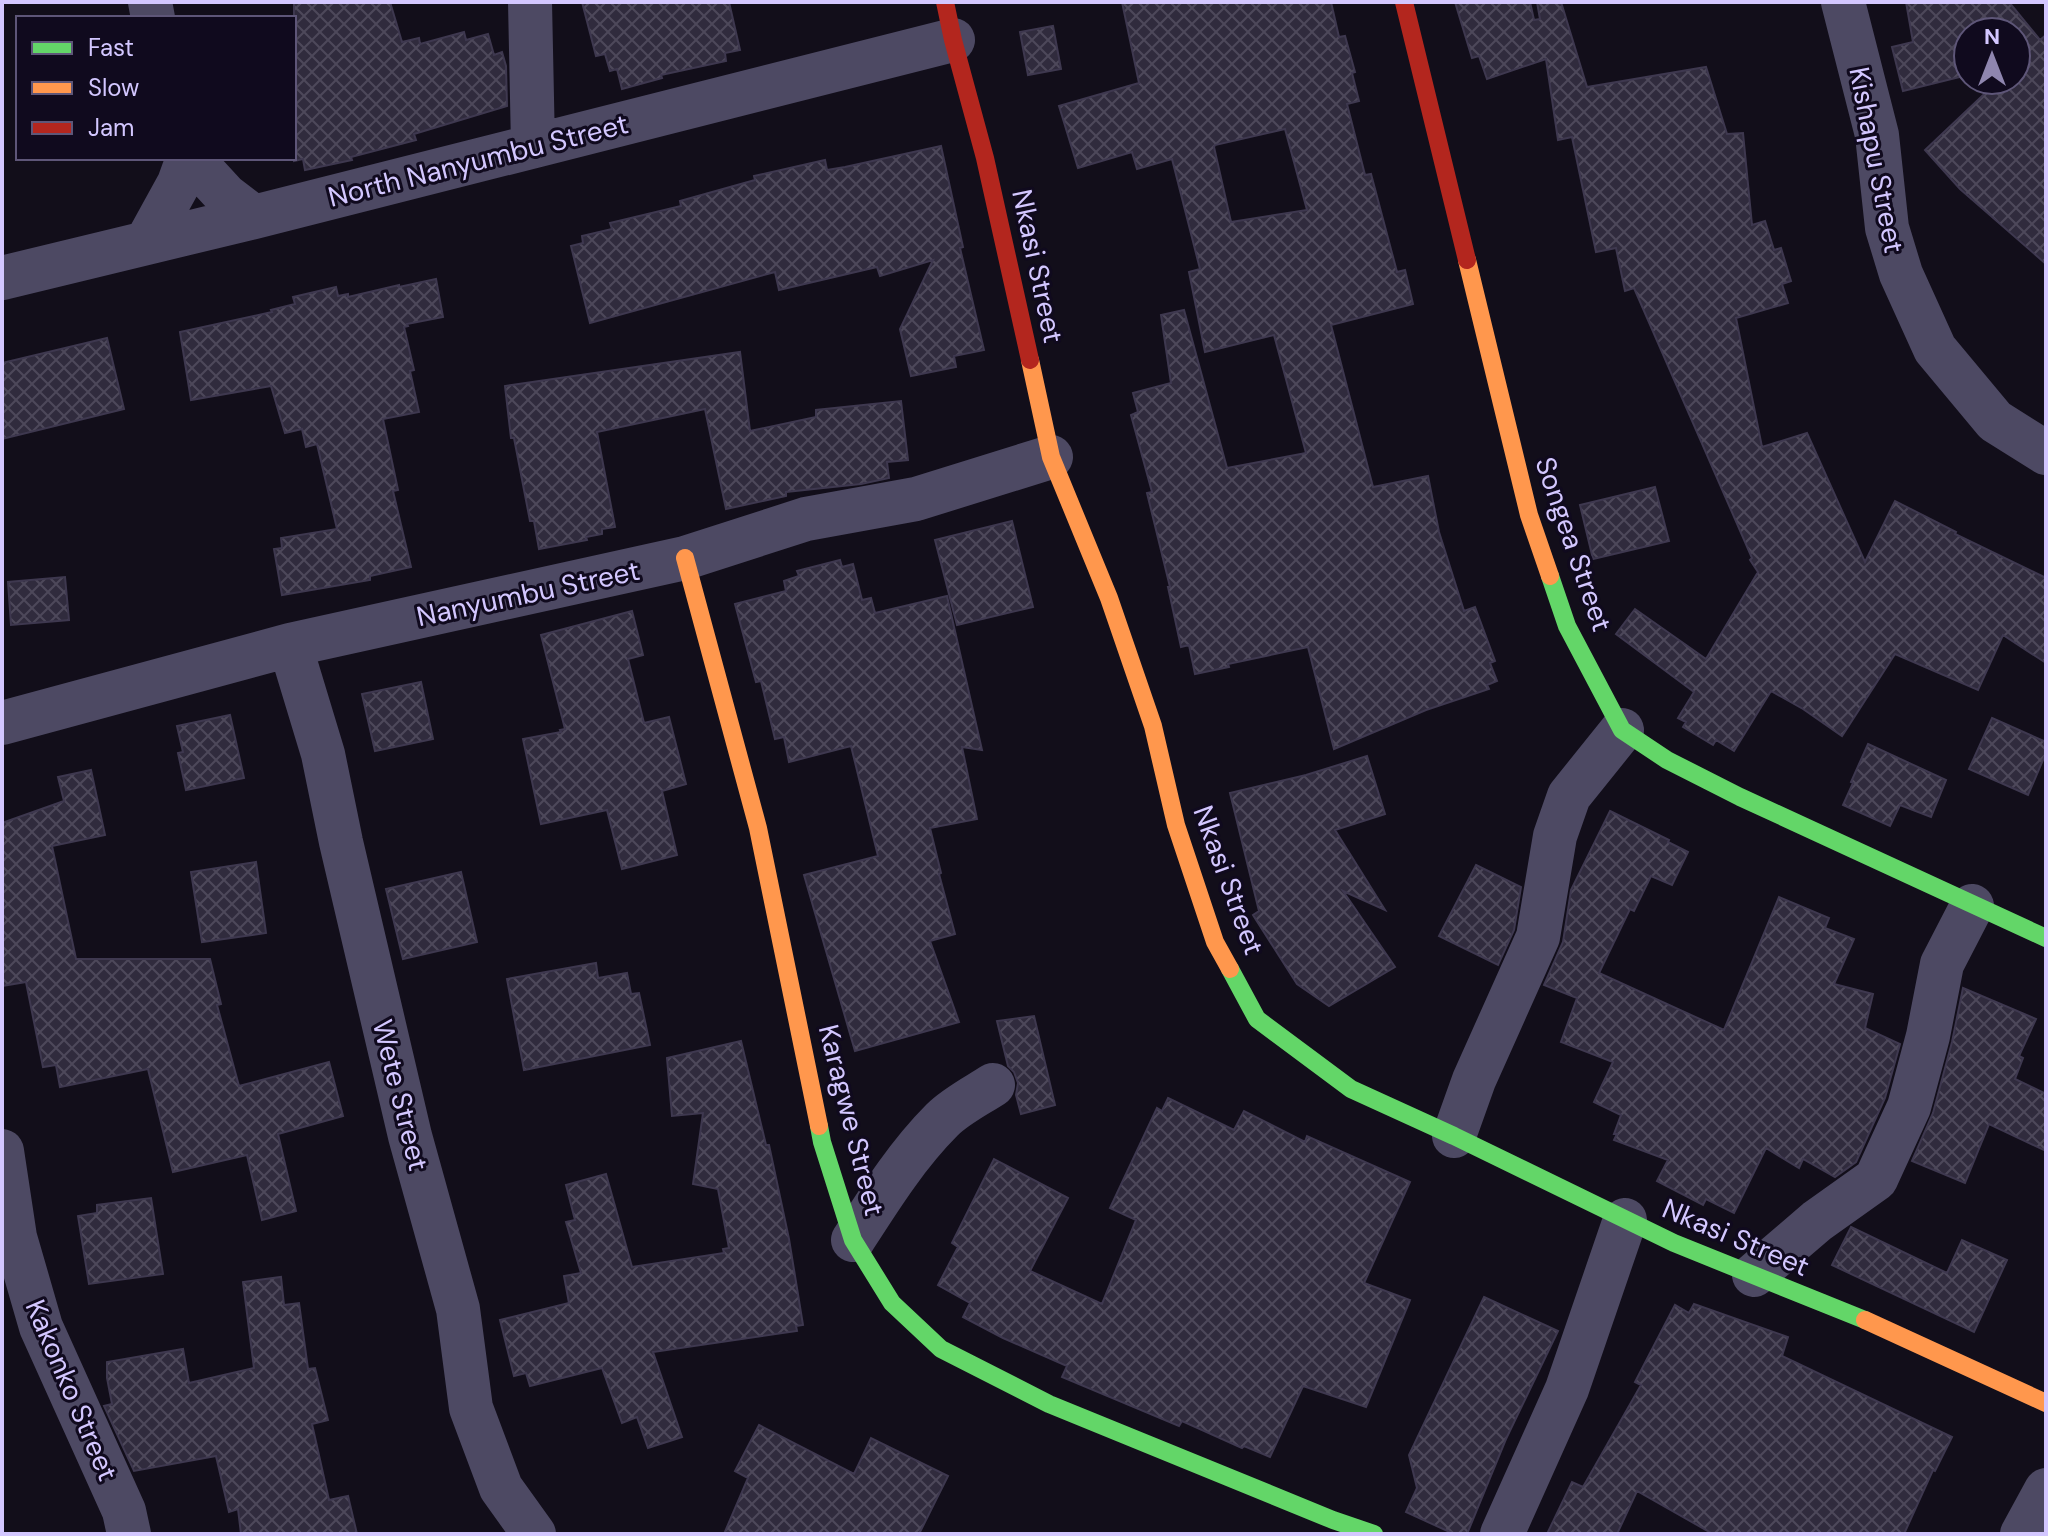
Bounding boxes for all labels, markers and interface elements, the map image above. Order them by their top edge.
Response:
legend [16,16,296,160]
north arrow [1952,16,2032,96]
text: N [1984,22,2000,51]
text: Fast [88,32,134,63]
street label: Kishapu Street [1840,64,1913,256]
text: Slow [88,72,139,103]
street label: North Nanyumbu Street [324,105,632,216]
text: Jam [88,112,134,143]
street label: Nkasi Street [1003,186,1072,346]
street label: Songea Street [1526,452,1621,636]
street label: Nanyumbu Street [413,552,643,635]
street label: Nkasi Street [1184,800,1273,960]
street label: Wete Street [364,1016,437,1175]
street label: Karagwe Street [810,1021,893,1220]
street label: Nkasi Street [1657,1190,1815,1285]
street label: Kakonko Street [17,1294,126,1486]

